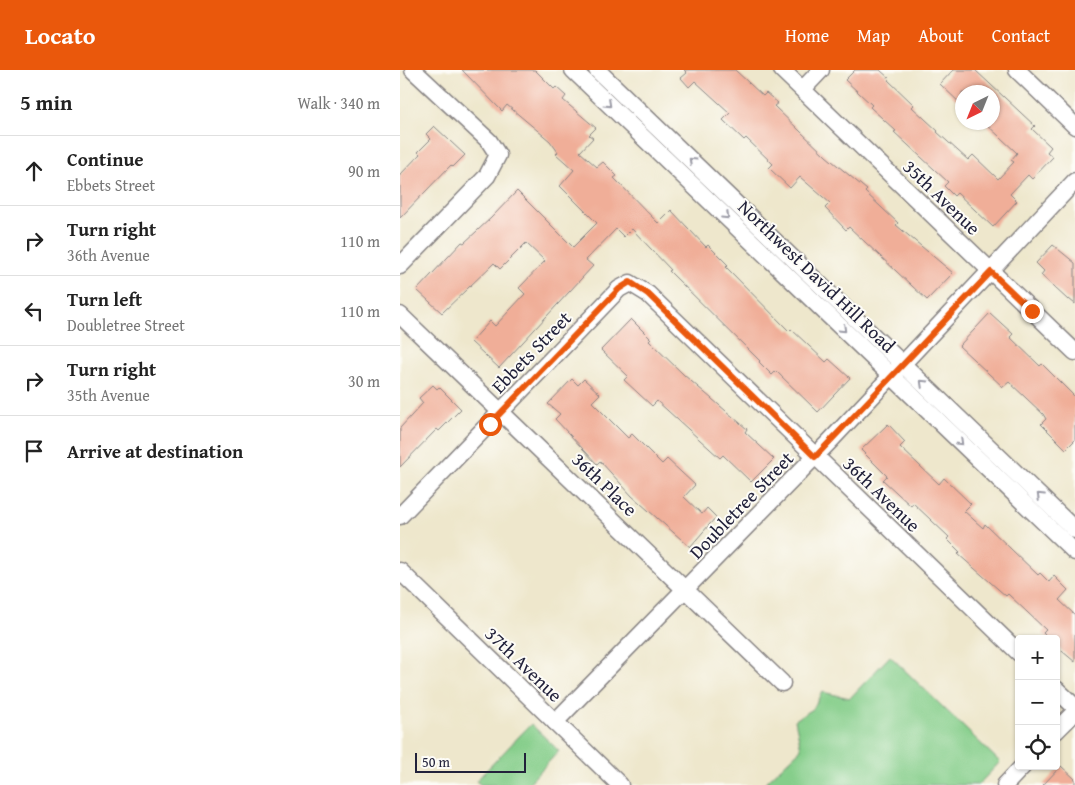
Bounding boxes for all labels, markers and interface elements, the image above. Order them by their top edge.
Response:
text: Locato [25,18,96,53]
text: Home [785,22,829,49]
text: Map [857,22,890,49]
text: About [918,22,964,49]
text: Contact [992,22,1050,49]
north arrow [955,85,1000,130]
text: 5 min [20,87,72,118]
text: Walk · 340 m [297,91,380,115]
one-way arrow [603,98,612,107]
text: Continue [67,145,144,173]
street label: 35th Avenue [897,153,987,241]
icon: ahead [20,157,48,185]
one-way arrow [689,158,698,167]
text: 90 m [348,159,380,183]
text: Ebbets Street [67,173,155,197]
street label: Northwest David Hill Road [732,193,903,359]
one-way arrow [720,210,729,219]
text: Turn right [67,215,156,243]
icon: right [20,227,48,255]
text: 110 m [340,229,380,253]
text: 36th Avenue [67,243,150,267]
text: Turn left [67,285,142,313]
icon: left [20,297,48,325]
text: 110 m [340,299,380,323]
route end [1021,300,1044,323]
street label: Ebbets Street [485,304,578,399]
text: Doubletree Street [67,313,185,337]
one-way arrow [837,323,846,332]
text: Turn right [67,355,156,383]
icon: right [20,367,48,395]
text: 30 m [348,369,380,393]
one-way arrow [920,380,929,389]
text: 35th Avenue [67,383,150,407]
route start [479,413,502,436]
one-way arrow [954,436,963,445]
icon: arrive [20,437,48,465]
text: Arrive at destination [67,437,243,465]
street label: Doubletree Street [682,445,800,565]
street label: 36th Place [566,446,644,523]
street label: 36th Avenue [837,450,927,538]
one-way arrow [1037,493,1046,502]
street label: 37th Avenue [479,620,569,708]
map controls [1015,635,1060,770]
button: + [1015,635,1060,680]
button: − [1015,680,1060,725]
button: locate [1015,725,1060,770]
scale bar [415,750,526,773]
text: 50 m [422,752,450,772]

